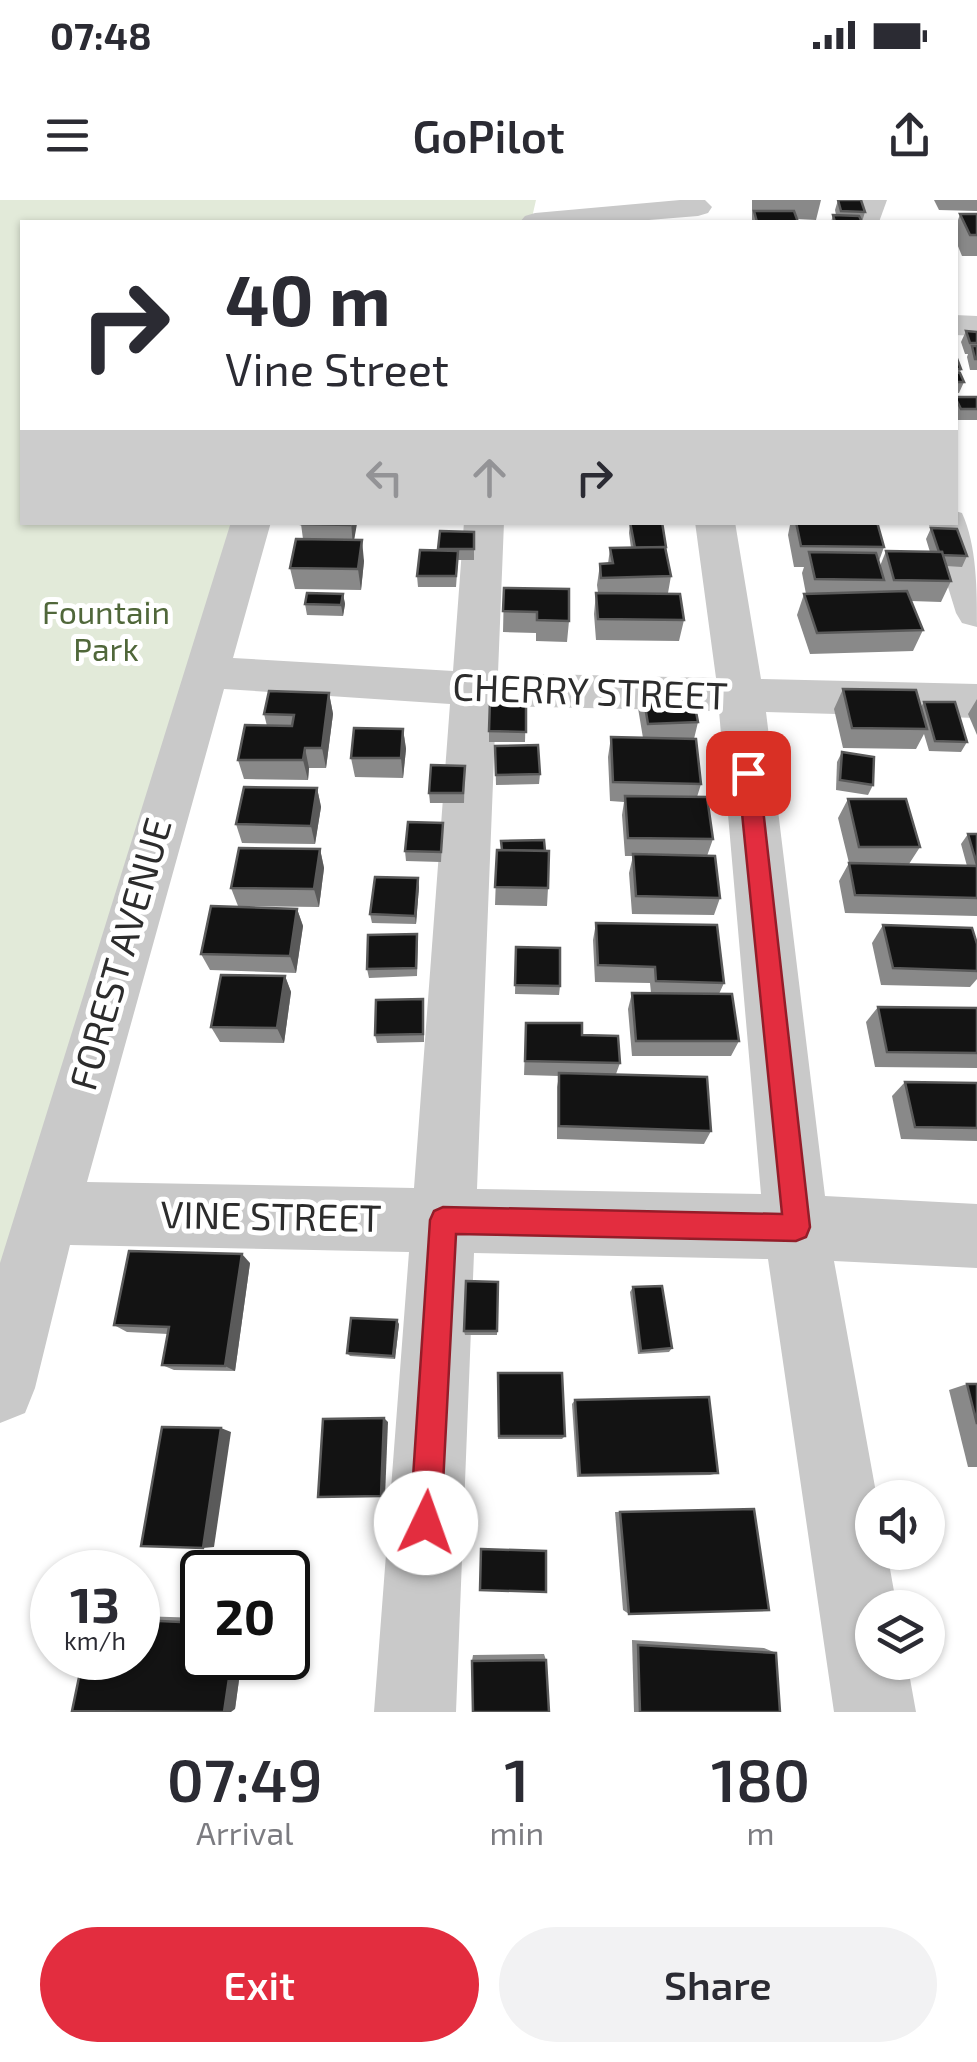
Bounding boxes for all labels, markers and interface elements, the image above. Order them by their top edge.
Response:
text: 07:48 [50,12,152,58]
icon: menu [40,108,95,163]
text: GoPilot [412,108,565,162]
icon: share [882,108,937,163]
text: 40 m [225,256,391,340]
icon: right [60,260,190,390]
text: Vine Street [225,341,449,395]
icon: left [357,450,412,505]
icon: ahead [462,450,517,505]
icon: right [567,450,622,505]
park label: Fountain Park [42,592,170,667]
street label: CHERRY STREET [452,662,729,718]
pin [706,731,791,816]
icon: arrive [721,746,776,801]
street label: FOREST AVENUE [58,812,180,1095]
street label: VINE STREET [160,1190,382,1240]
position arrow [374,1471,478,1575]
map controls [855,1480,945,1680]
button: sound [855,1480,945,1570]
speed limit sign: 20 [180,1550,310,1680]
text: 13 [70,1573,120,1633]
button: layers [855,1590,945,1680]
text: km/h [64,1625,126,1655]
text: 07:49 [167,1742,323,1814]
text: 1 [504,1742,529,1814]
text: 180 [711,1742,810,1814]
text: Arrival [196,1813,293,1851]
text: min [490,1813,544,1851]
text: m [747,1813,775,1851]
button: Exit [40,1927,479,2042]
button: Share [499,1927,937,2042]

